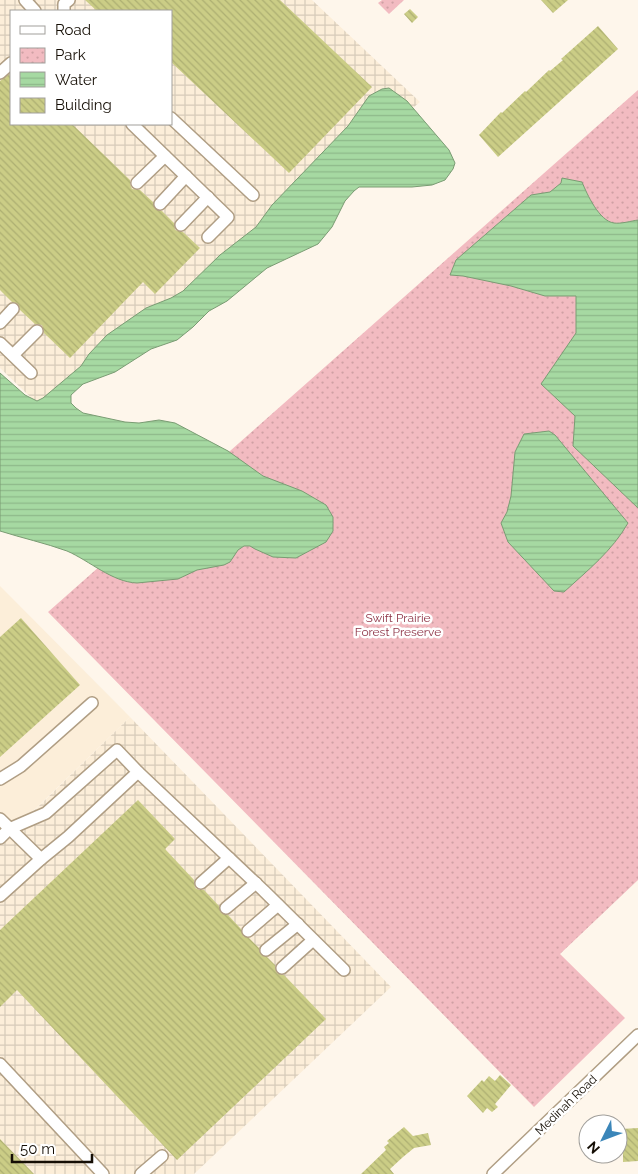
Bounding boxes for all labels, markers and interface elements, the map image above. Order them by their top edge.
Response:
legend [10,10,172,125]
text: Road [55,21,91,39]
text: Park [55,46,86,64]
text: Water [55,71,98,89]
text: Building [55,96,112,114]
park label: Swift Prairie Forest Preserve [355,611,441,639]
street label: Medinah Road [532,1072,600,1138]
north arrow [578,1114,628,1164]
scale bar [12,1132,92,1164]
text: N [584,1138,603,1157]
text: 50 m [20,1140,55,1158]

